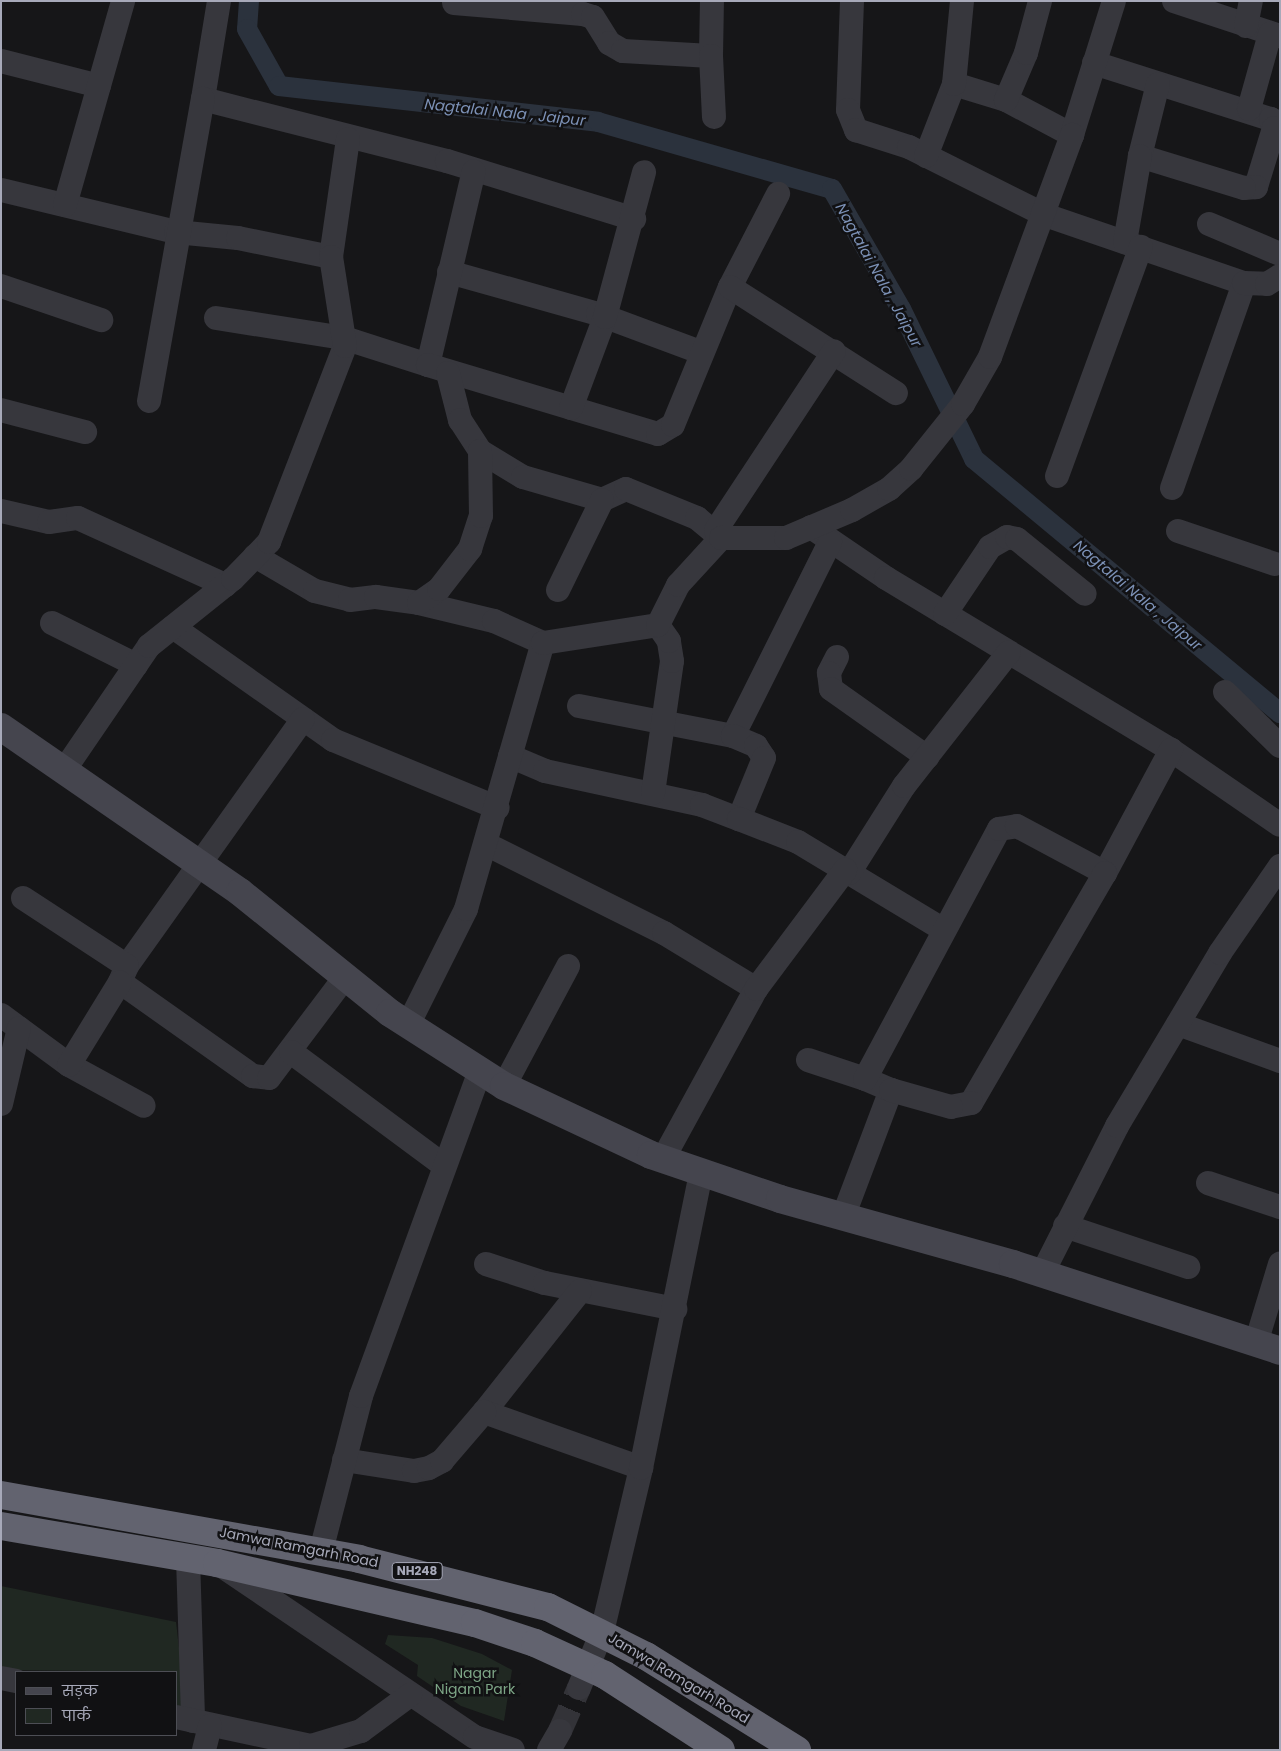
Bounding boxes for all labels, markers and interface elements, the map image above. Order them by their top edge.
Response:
water label: Nagtalai Nala , Jaipur [424,95,586,129]
water label: Nagtalai Nala , Jaipur [832,200,926,350]
water label: Nagtalai Nala , Jaipur [1070,536,1206,654]
street label: Jamwa Ramgarh Road [218,1523,380,1571]
road number: NH248 [391,1562,443,1580]
street label: Jamwa Ramgarh Road [605,1629,753,1727]
park label: Nagar Nigam Park [435,1665,515,1698]
legend [15,1671,178,1736]
text: सड़क [62,1680,98,1701]
text: पार्क [62,1705,91,1726]

